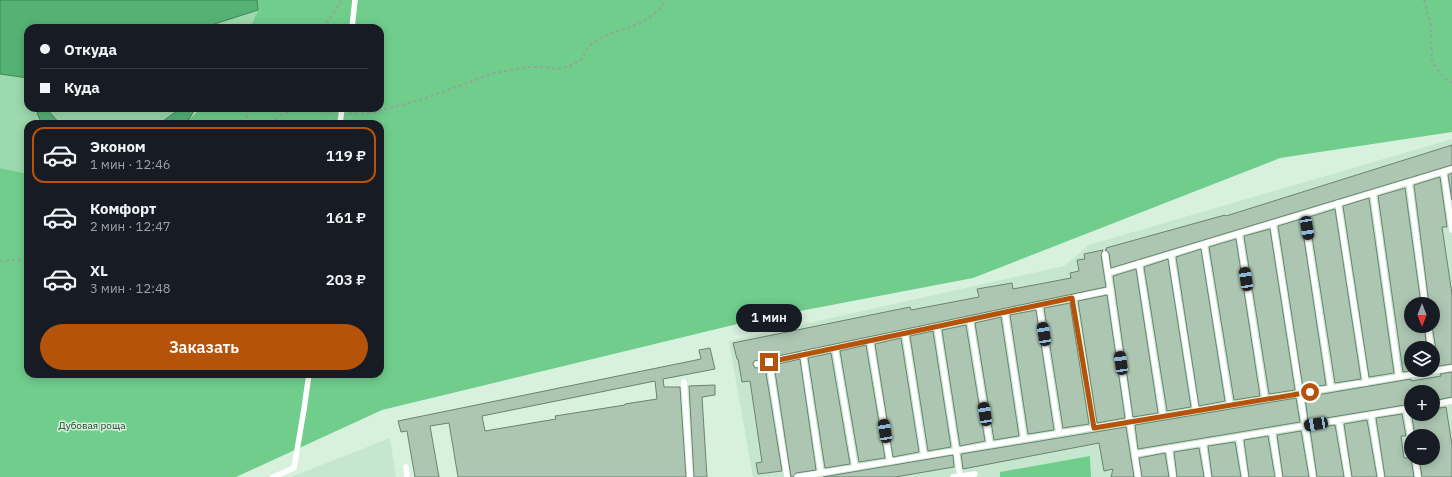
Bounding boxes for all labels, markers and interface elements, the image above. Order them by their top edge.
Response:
text: Откуда [64,40,117,59]
text: Куда [64,78,100,97]
icon: car [42,137,78,173]
text: Эконом [90,137,146,156]
text: 119 ₽ [326,146,366,165]
text: 1 мин · 12:46 [90,156,171,173]
icon: car [42,199,78,235]
text: Комфорт [90,199,156,218]
text: 161 ₽ [326,208,366,227]
car [1299,215,1315,241]
text: 2 мин · 12:47 [90,218,171,235]
icon: car [42,261,78,297]
text: XL [90,261,108,280]
car [1238,266,1254,292]
text: 203 ₽ [326,270,366,289]
text: 3 мин · 12:48 [90,280,171,297]
north arrow [1404,297,1440,333]
map controls [1404,297,1440,465]
callout: 1 мин [736,304,802,332]
text: 1 мин [751,309,787,326]
car [1036,321,1052,347]
button: Заказать [40,324,368,370]
button: layers [1404,341,1440,377]
car [1113,350,1129,376]
route end [760,353,778,371]
route start [1301,383,1319,401]
button: + [1404,385,1440,421]
car [977,401,993,427]
car [1303,416,1329,432]
car [877,418,893,444]
park label: Дубовая роща [59,419,126,432]
button: − [1404,429,1440,465]

